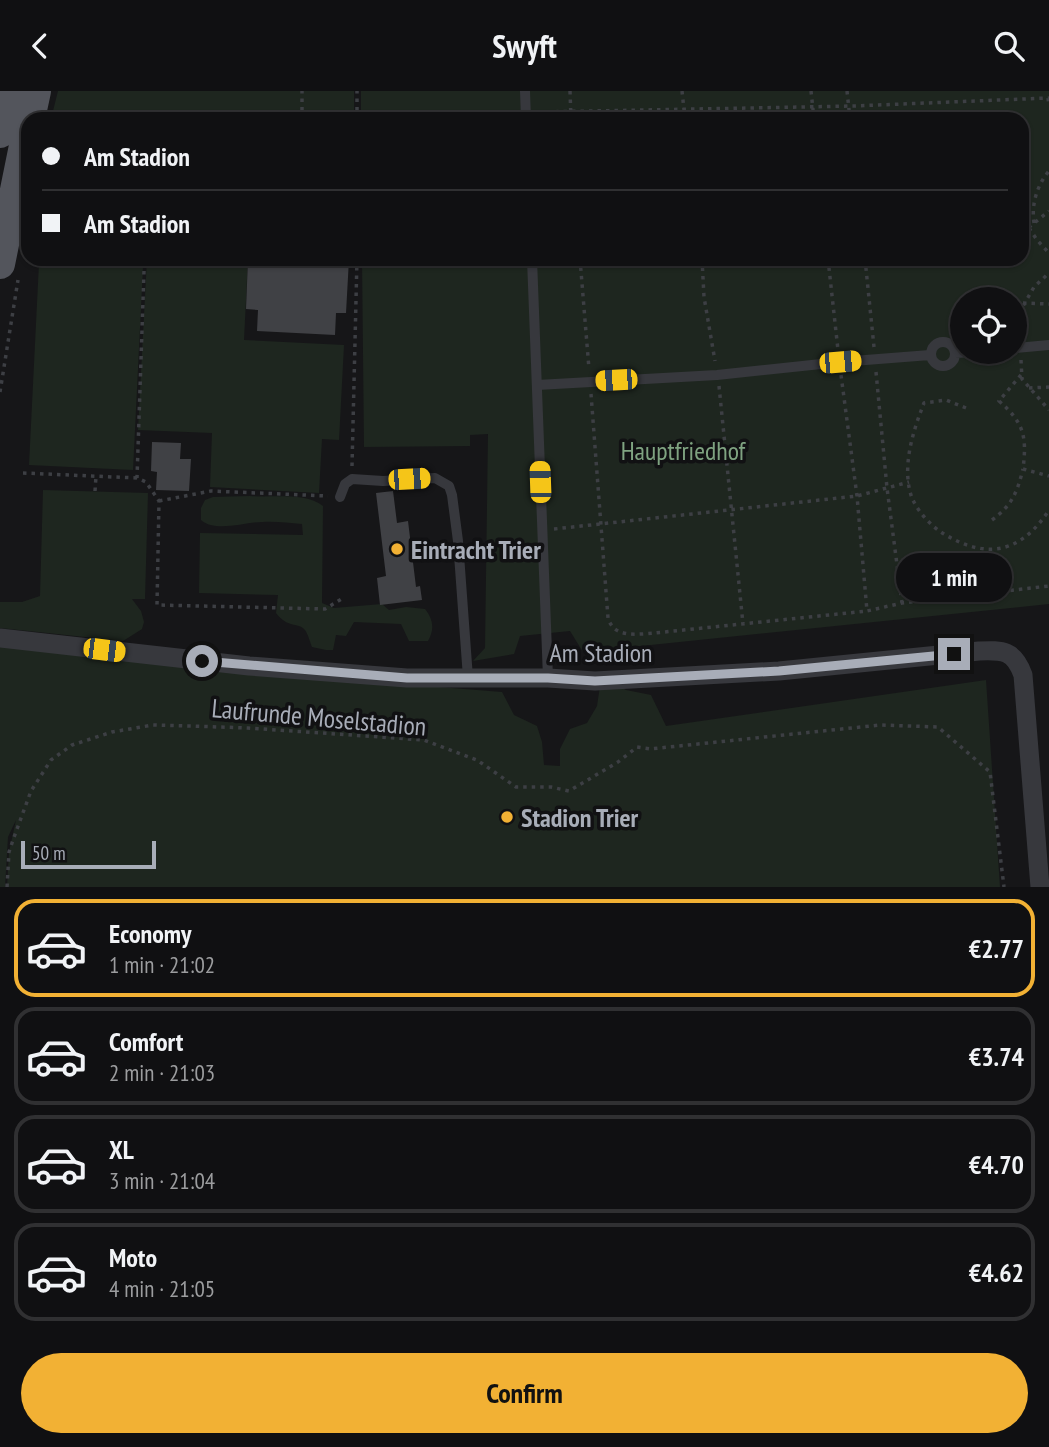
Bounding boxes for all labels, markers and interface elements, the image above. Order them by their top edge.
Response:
text: Swyft [492,25,557,67]
icon: back [21,27,59,65]
icon: search [990,27,1028,65]
text: Am Stadion [84,140,190,173]
text: Am Stadion [84,207,190,240]
map controls [950,287,1027,364]
button: locate [950,287,1027,364]
car [819,350,862,374]
car [595,368,638,392]
park label: Hauptfriedhof [621,434,747,467]
car [529,461,552,503]
car [388,467,431,491]
place label: Eintracht Trier [411,533,541,566]
marker: Eintracht Trier [389,541,405,557]
callout: 1 min [896,553,1012,601]
text: 1 min [931,563,977,592]
street label: Am Stadion [550,636,652,669]
car [82,637,127,663]
route end [938,638,970,670]
route start [186,645,218,677]
street label: Laufrunde Moselstadion [210,691,428,743]
place label: Stadion Trier [521,801,639,834]
marker: Stadion Trier [499,809,515,825]
scale bar [21,838,156,870]
text: 50 m [32,841,66,865]
icon: car [25,917,88,980]
text: Economy [109,917,191,950]
text: €2.77 [969,932,1024,965]
text: 1 min · 21:02 [109,950,215,979]
icon: car [25,1025,88,1088]
text: Comfort [109,1025,183,1058]
text: €3.74 [969,1040,1024,1073]
text: 2 min · 21:03 [109,1058,215,1087]
icon: car [25,1133,88,1196]
text: XL [109,1133,134,1166]
text: €4.70 [969,1148,1024,1181]
text: 3 min · 21:04 [109,1166,215,1195]
icon: car [25,1241,88,1304]
text: Moto [109,1241,157,1274]
text: €4.62 [969,1256,1024,1289]
text: 4 min · 21:05 [109,1274,215,1303]
button: Confirm [21,1353,1028,1433]

